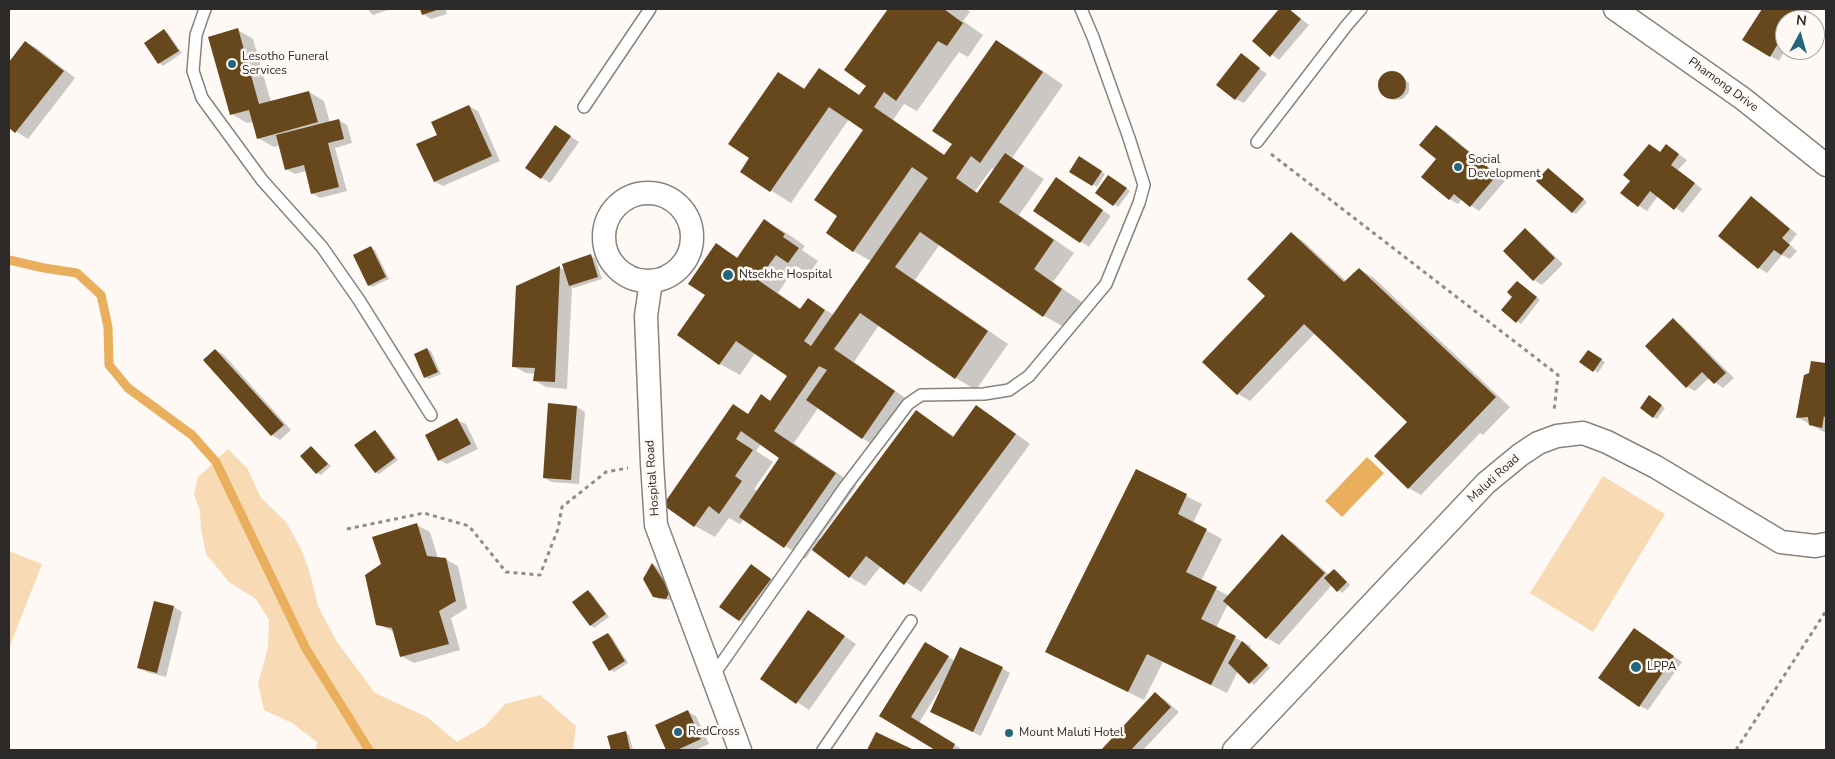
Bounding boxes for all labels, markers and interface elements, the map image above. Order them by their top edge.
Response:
north arrow [1775,10,1825,60]
text: N [1795,11,1808,31]
place label: Lesotho Funeral Services [242,50,329,78]
street label: Phamong Drive [1685,55,1761,115]
marker: Lesotho Funeral Services [226,58,238,70]
place label: Social Development [1468,153,1541,181]
marker: Social Development [1452,161,1464,173]
marker: Ntsekhe Hospital [721,268,735,282]
place label: Ntsekhe Hospital [739,268,832,282]
street label: Hospital Road [643,439,663,517]
street label: Maluti Road [1465,452,1523,506]
marker: LPPA [1629,660,1643,674]
place label: LPPA [1647,660,1677,674]
place label: RedCross [688,725,740,739]
marker: RedCross [672,726,684,738]
place label: Mount Maluti Hotel [1019,726,1124,740]
marker: Mount Maluti Hotel [1003,727,1015,739]

